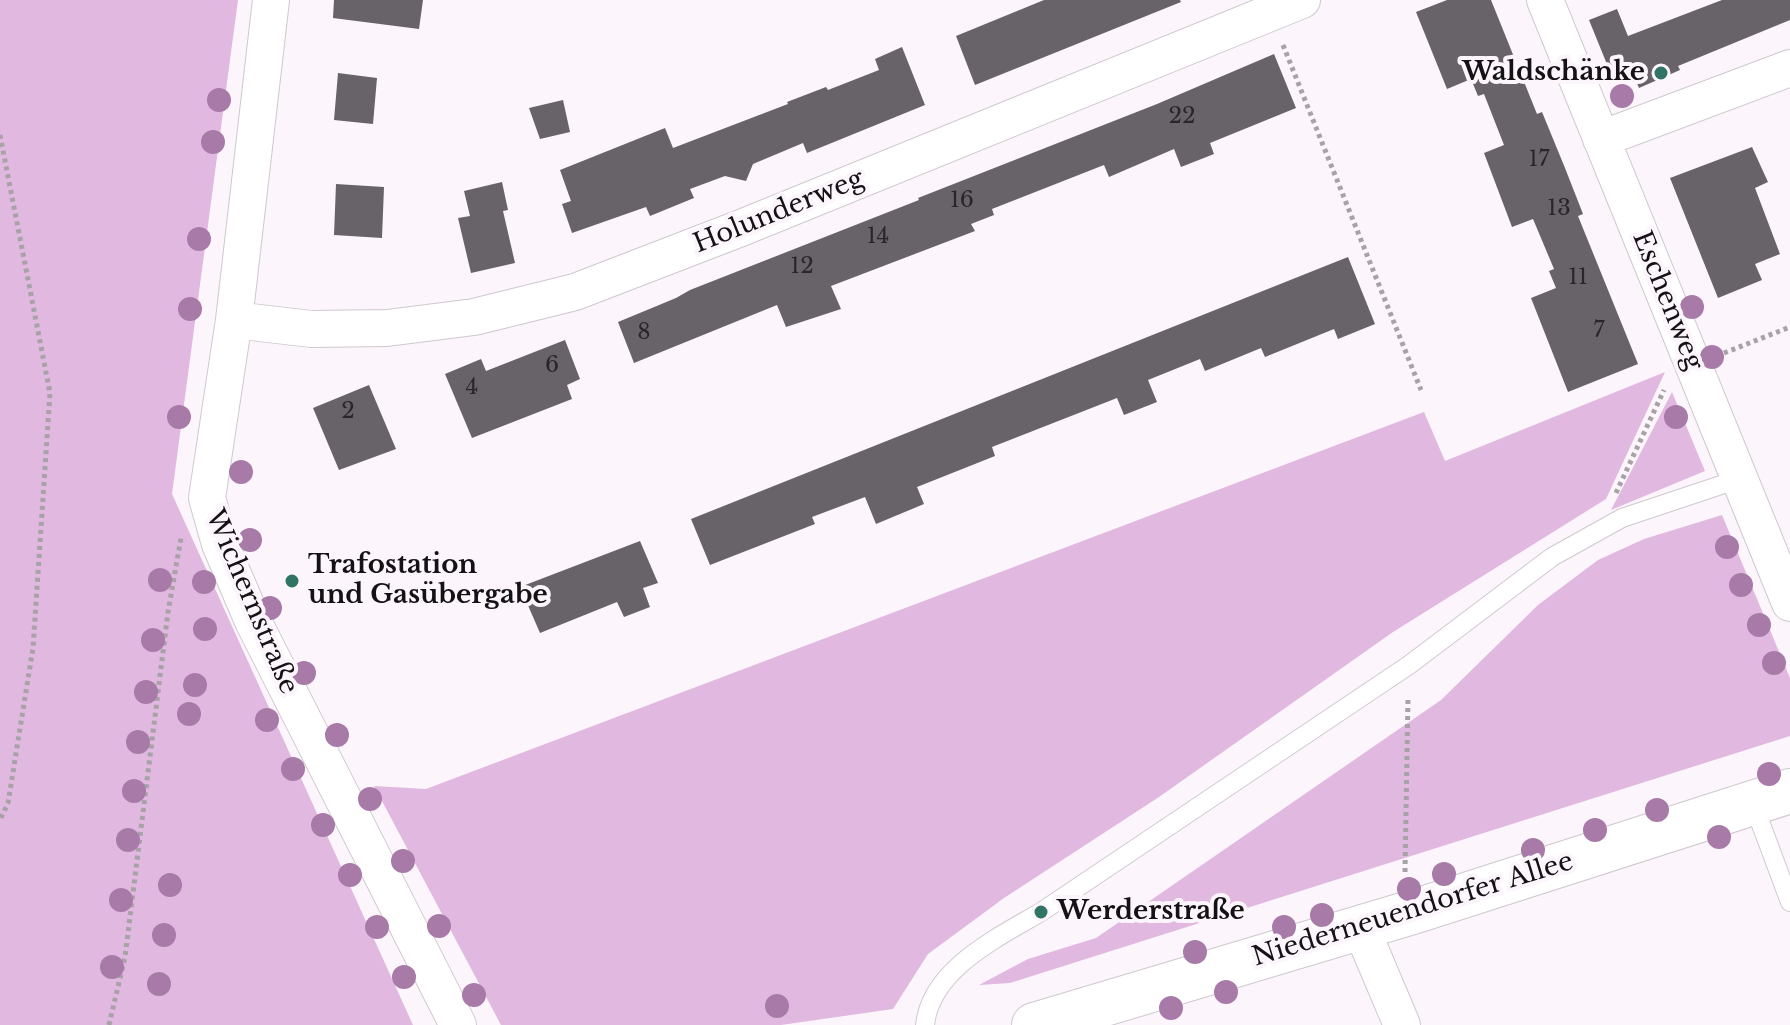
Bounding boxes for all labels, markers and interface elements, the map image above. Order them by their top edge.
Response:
place label: Waldschänke [1462,57,1645,89]
marker: Waldschänke [1652,64,1670,82]
house number: 22 [1168,104,1196,130]
house number: 17 [1529,147,1549,173]
street label: Holunderweg [689,164,869,260]
house number: 16 [950,188,974,214]
house number: 13 [1547,196,1571,222]
house number: 14 [867,224,889,250]
street label: Eschenweg [1625,227,1709,375]
house number: 12 [790,254,814,280]
house number: 11 [1568,265,1588,291]
house number: 7 [1593,318,1605,344]
house number: 8 [637,320,651,346]
house number: 6 [545,353,559,379]
house number: 4 [466,375,478,401]
house number: 2 [341,399,355,425]
street label: Wichernstraße [198,505,304,699]
place label: Trafostation und Gasübergabe [308,550,548,612]
marker: Trafostation und Gasübergabe [283,572,301,590]
street label: Niederneuendorfer Allee [1249,846,1577,974]
place label: Werderstraße [1057,896,1245,928]
marker: Werderstraße [1032,903,1050,921]

